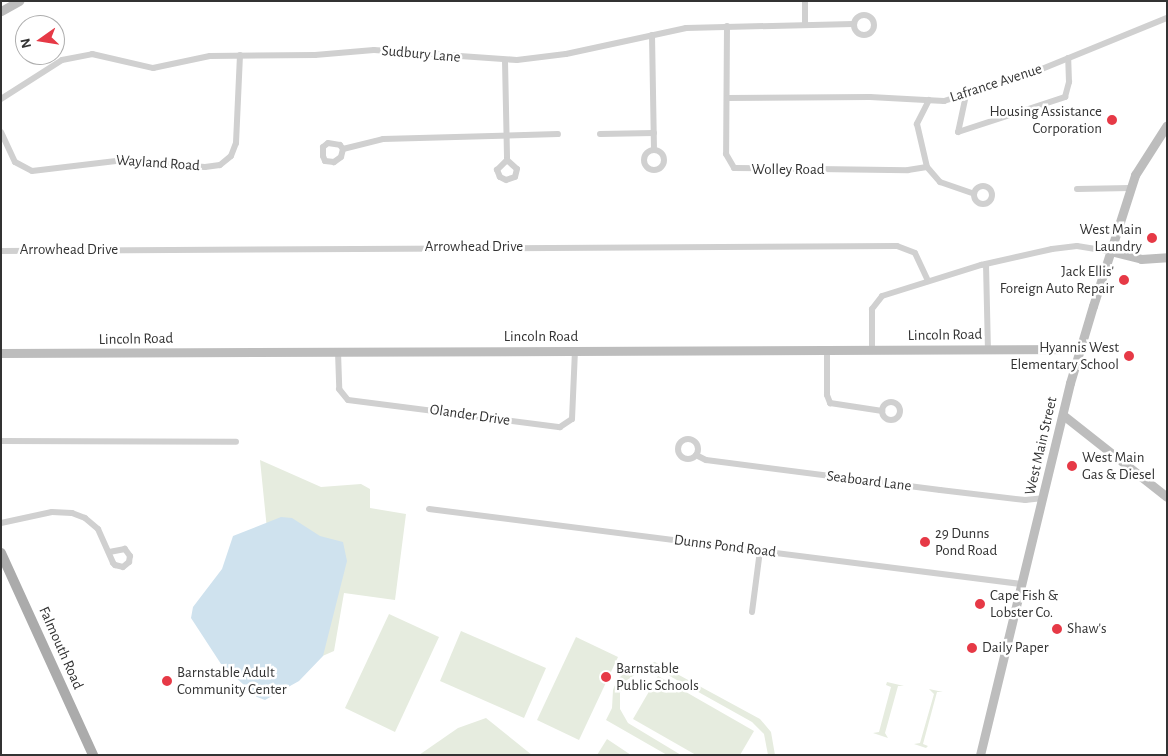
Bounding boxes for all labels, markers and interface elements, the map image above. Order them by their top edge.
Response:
north arrow [15,15,65,65]
text: N [18,37,34,49]
street label: Sudbury Lane [381,42,461,66]
street label: Lafrance Avenue [948,60,1044,106]
place label: Housing Assistance Corporation [989,102,1102,137]
marker: Housing Assistance Corporation [1106,114,1118,126]
street label: Wayland Road [115,151,201,175]
street label: Wolley Road [751,161,825,179]
place label: West Main Laundry [1080,220,1142,255]
marker: West Main Laundry [1146,232,1158,244]
street label: Arrowhead Drive [425,238,523,256]
street label: Arrowhead Drive [20,241,118,259]
place label: Jack Ellis' Foreign Auto Repair [1000,262,1114,297]
marker: Jack Ellis' Foreign Auto Repair [1118,274,1130,286]
street label: Lincoln Road [908,325,982,345]
street label: Lincoln Road [504,328,578,346]
street label: Lincoln Road [99,329,173,349]
place label: Hyannis West Elementary School [1010,338,1119,373]
marker: Hyannis West Elementary School [1123,350,1135,362]
street label: West Main Street [1021,395,1061,497]
street label: Olander Drive [429,400,511,430]
place label: West Main Gas & Diesel [1082,448,1155,483]
marker: West Main Gas & Diesel [1066,460,1078,472]
street label: Seaboard Lane [826,467,912,495]
place label: 29 Dunns Pond Road [935,524,997,559]
street label: Dunns Pond Road [673,531,777,561]
marker: 29 Dunns Pond Road [919,536,931,548]
place label: Cape Fish & Lobster Co. [990,586,1058,621]
marker: Cape Fish & Lobster Co. [974,598,986,610]
street label: Falmouth Road [35,604,87,692]
place label: Shaw's [1067,620,1107,638]
marker: Shaw's [1051,623,1063,635]
place label: Daily Paper [982,639,1049,657]
marker: Daily Paper [966,642,978,654]
place label: Barnstable Public Schools [616,659,699,694]
place label: Barnstable Adult Community Center [177,663,287,698]
marker: Barnstable Public Schools [600,671,612,683]
marker: Barnstable Adult Community Center [161,675,173,687]

